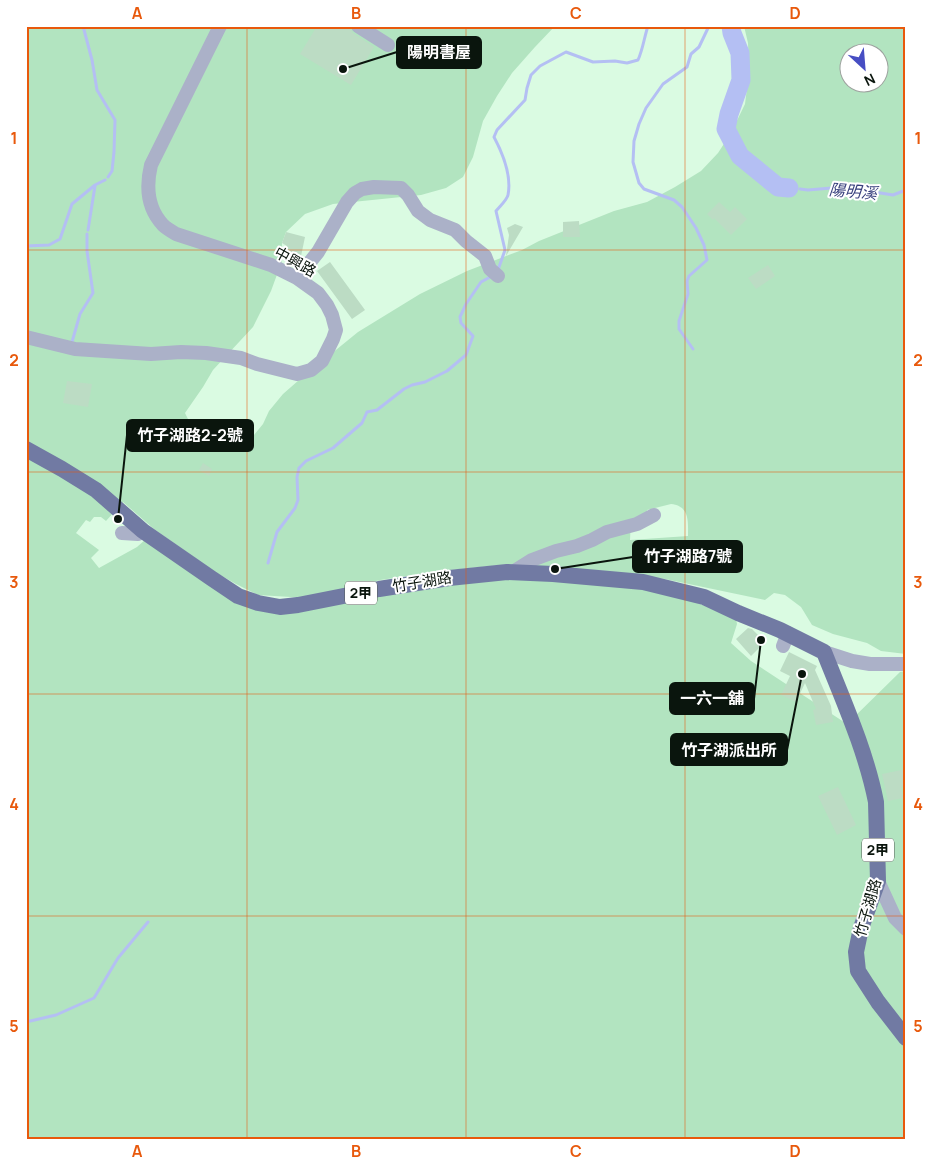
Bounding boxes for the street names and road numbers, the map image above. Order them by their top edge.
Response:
street label: 中興路 [270,241,320,282]
street label: 竹子湖路 [391,566,453,597]
road number: 2甲 [345,582,377,604]
road number: 2甲 [862,838,894,862]
street label: 竹子湖路 [849,876,886,940]

